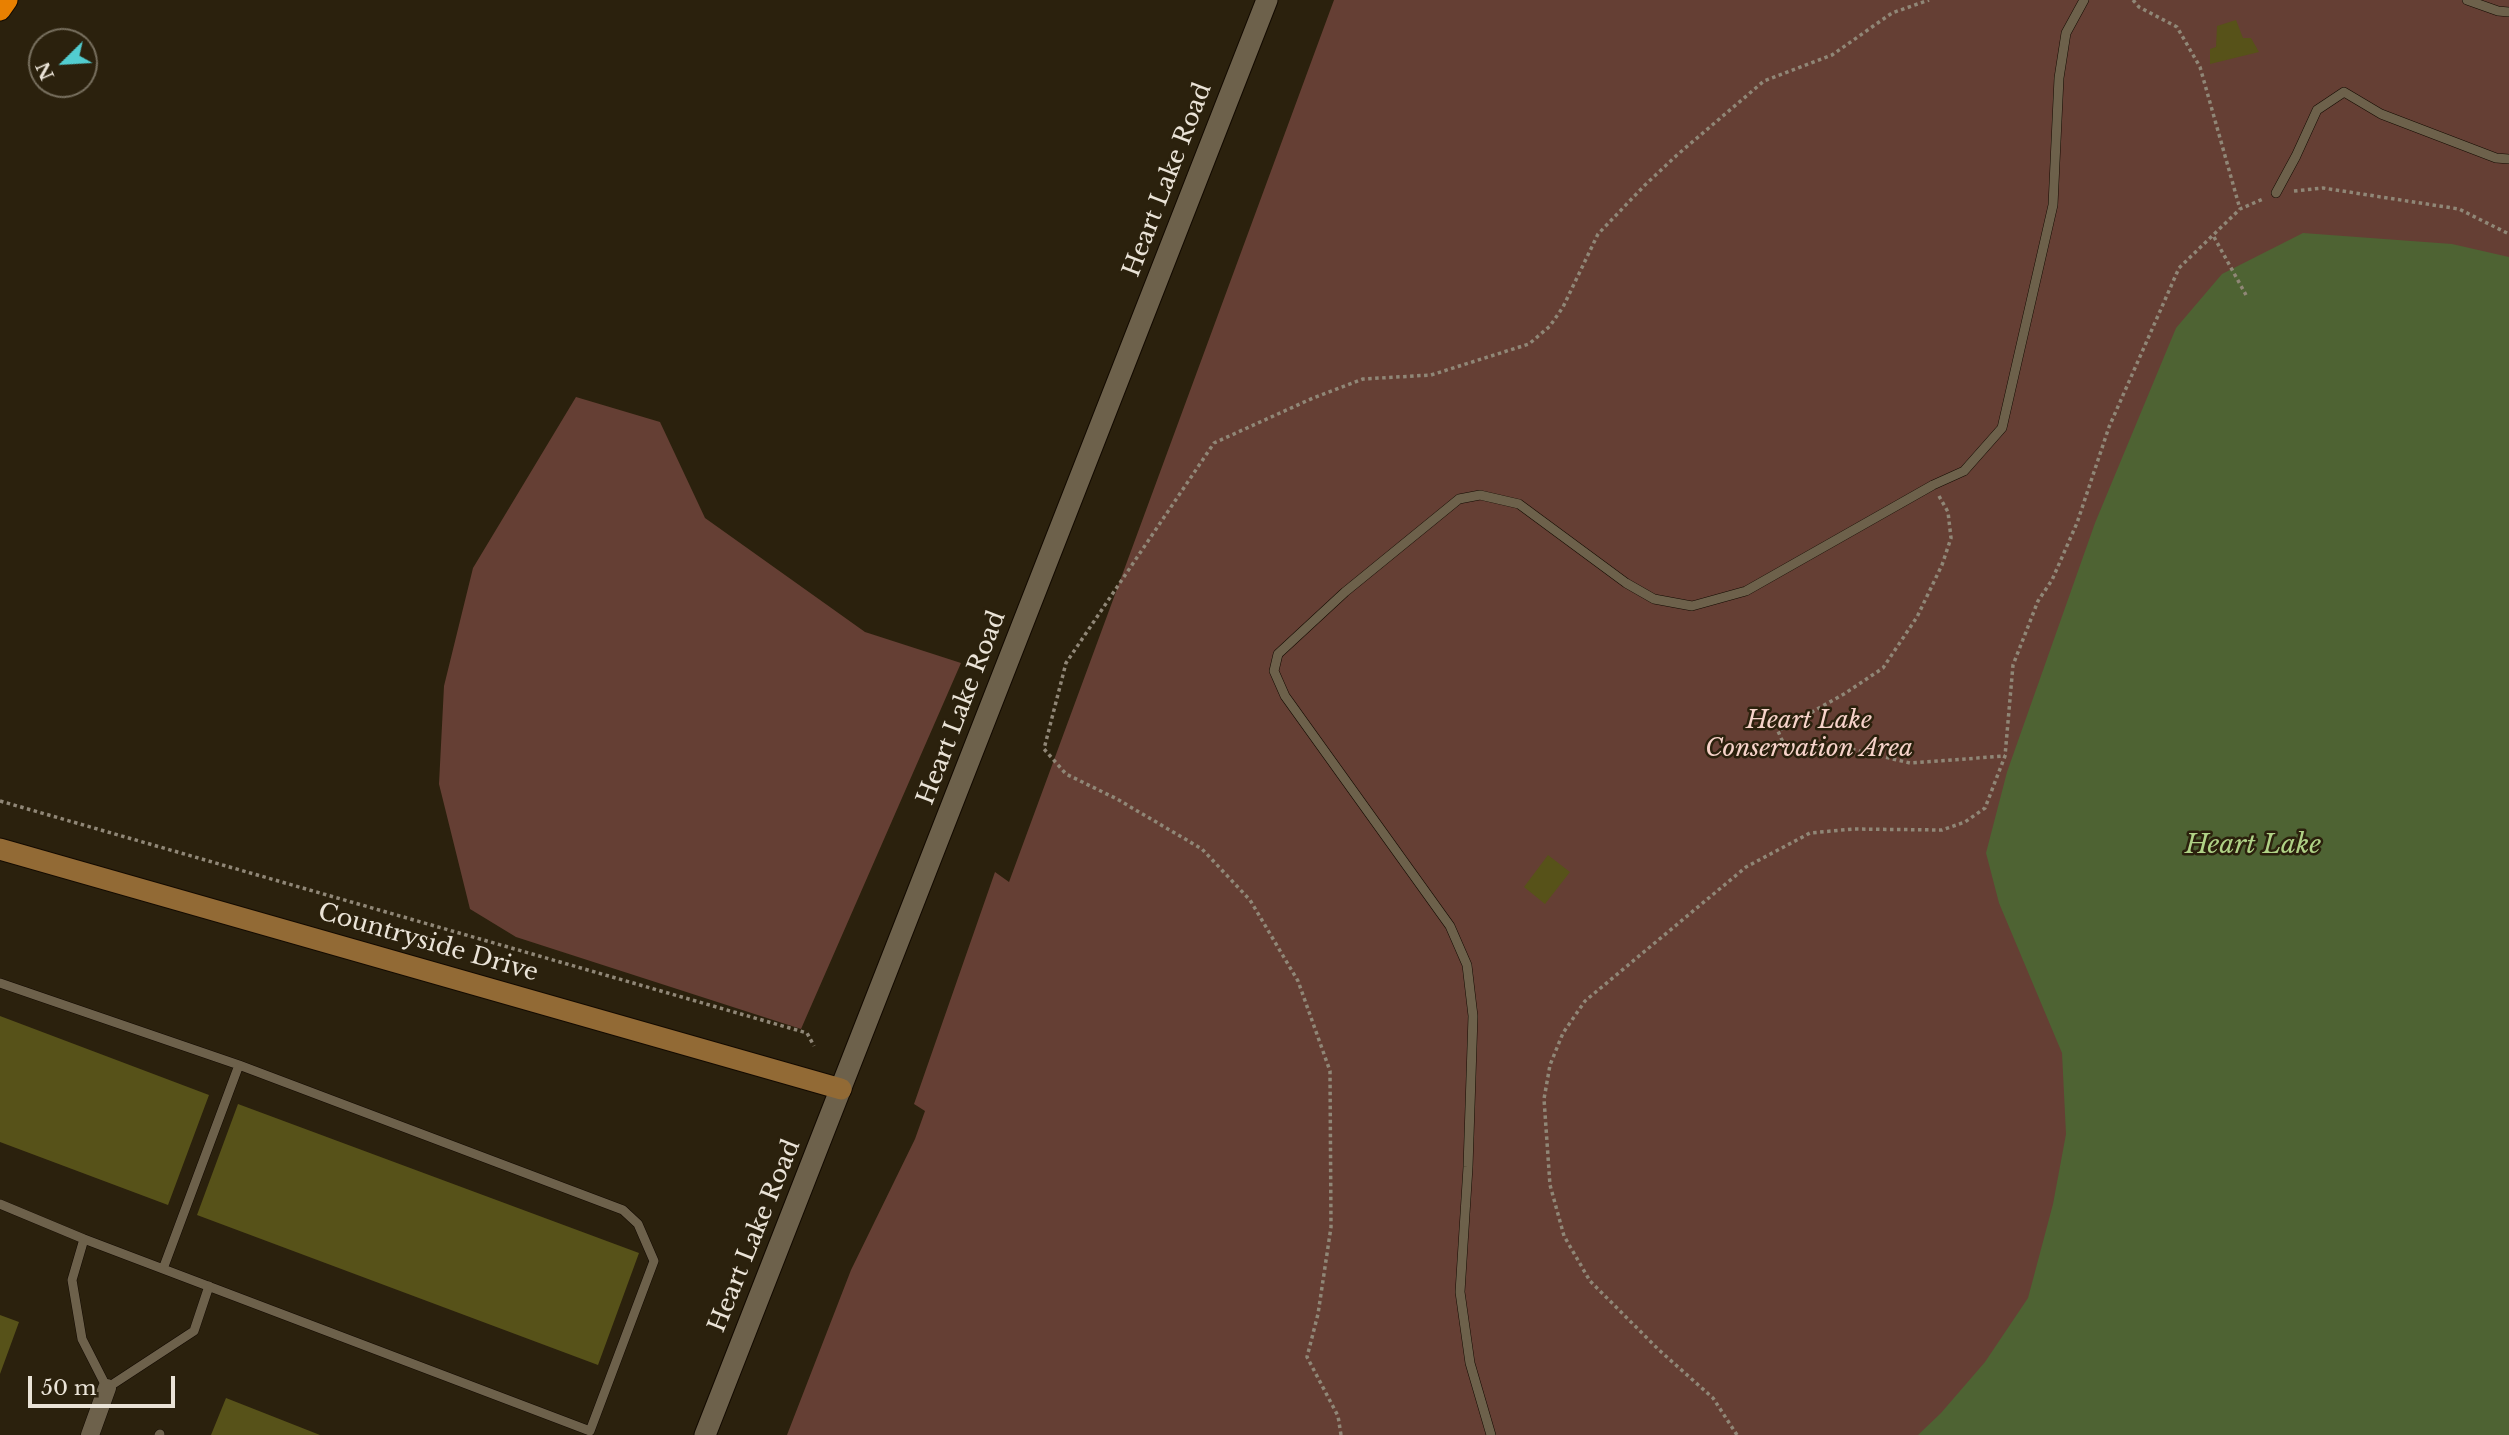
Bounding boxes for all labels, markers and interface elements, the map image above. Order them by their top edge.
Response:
north arrow [28,28,98,98]
text: N [31,58,59,84]
street label: Heart Lake Road [1118,79,1218,281]
street label: Heart Lake Road [912,607,1012,809]
park label: Heart Lake Conservation Area [1705,707,1913,763]
water label: Heart Lake [2185,830,2321,862]
street label: Countryside Drive [315,898,541,988]
street label: Heart Lake Road [703,1135,807,1337]
scale bar [32,1362,178,1406]
text: 50 m [41,1375,96,1401]

